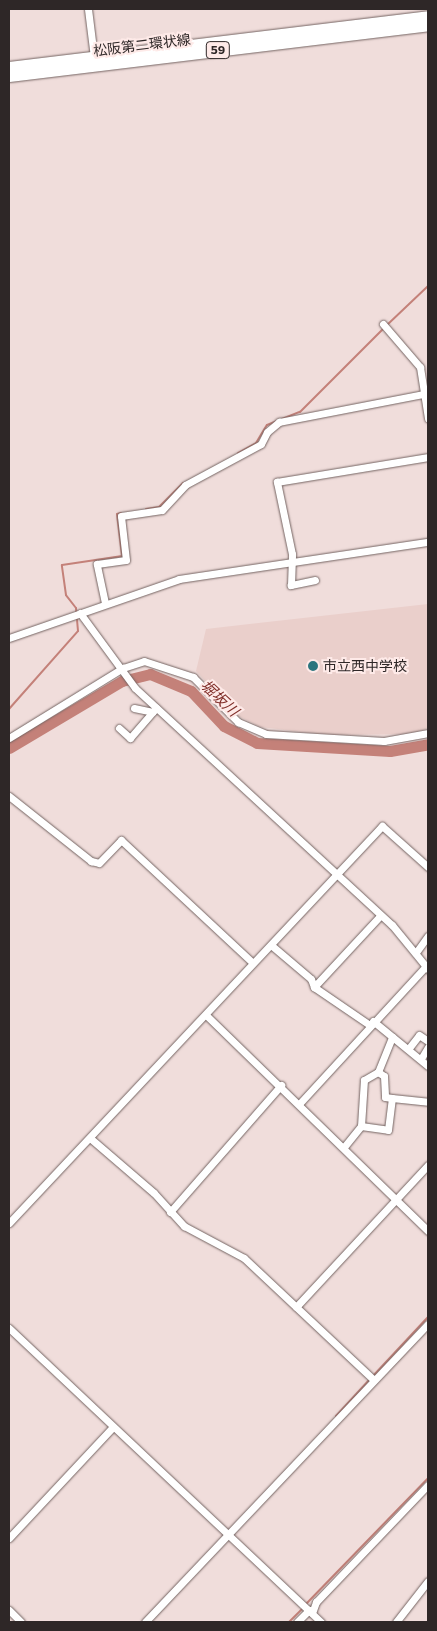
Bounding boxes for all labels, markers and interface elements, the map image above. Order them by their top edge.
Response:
street label: 松阪第二環状線 [92,31,192,59]
road number: 59 [206,40,230,60]
place label: 市立西中学校 [323,658,407,674]
marker: 市立西中学校 [307,660,319,672]
water label: 堀坂川 [197,676,243,720]

